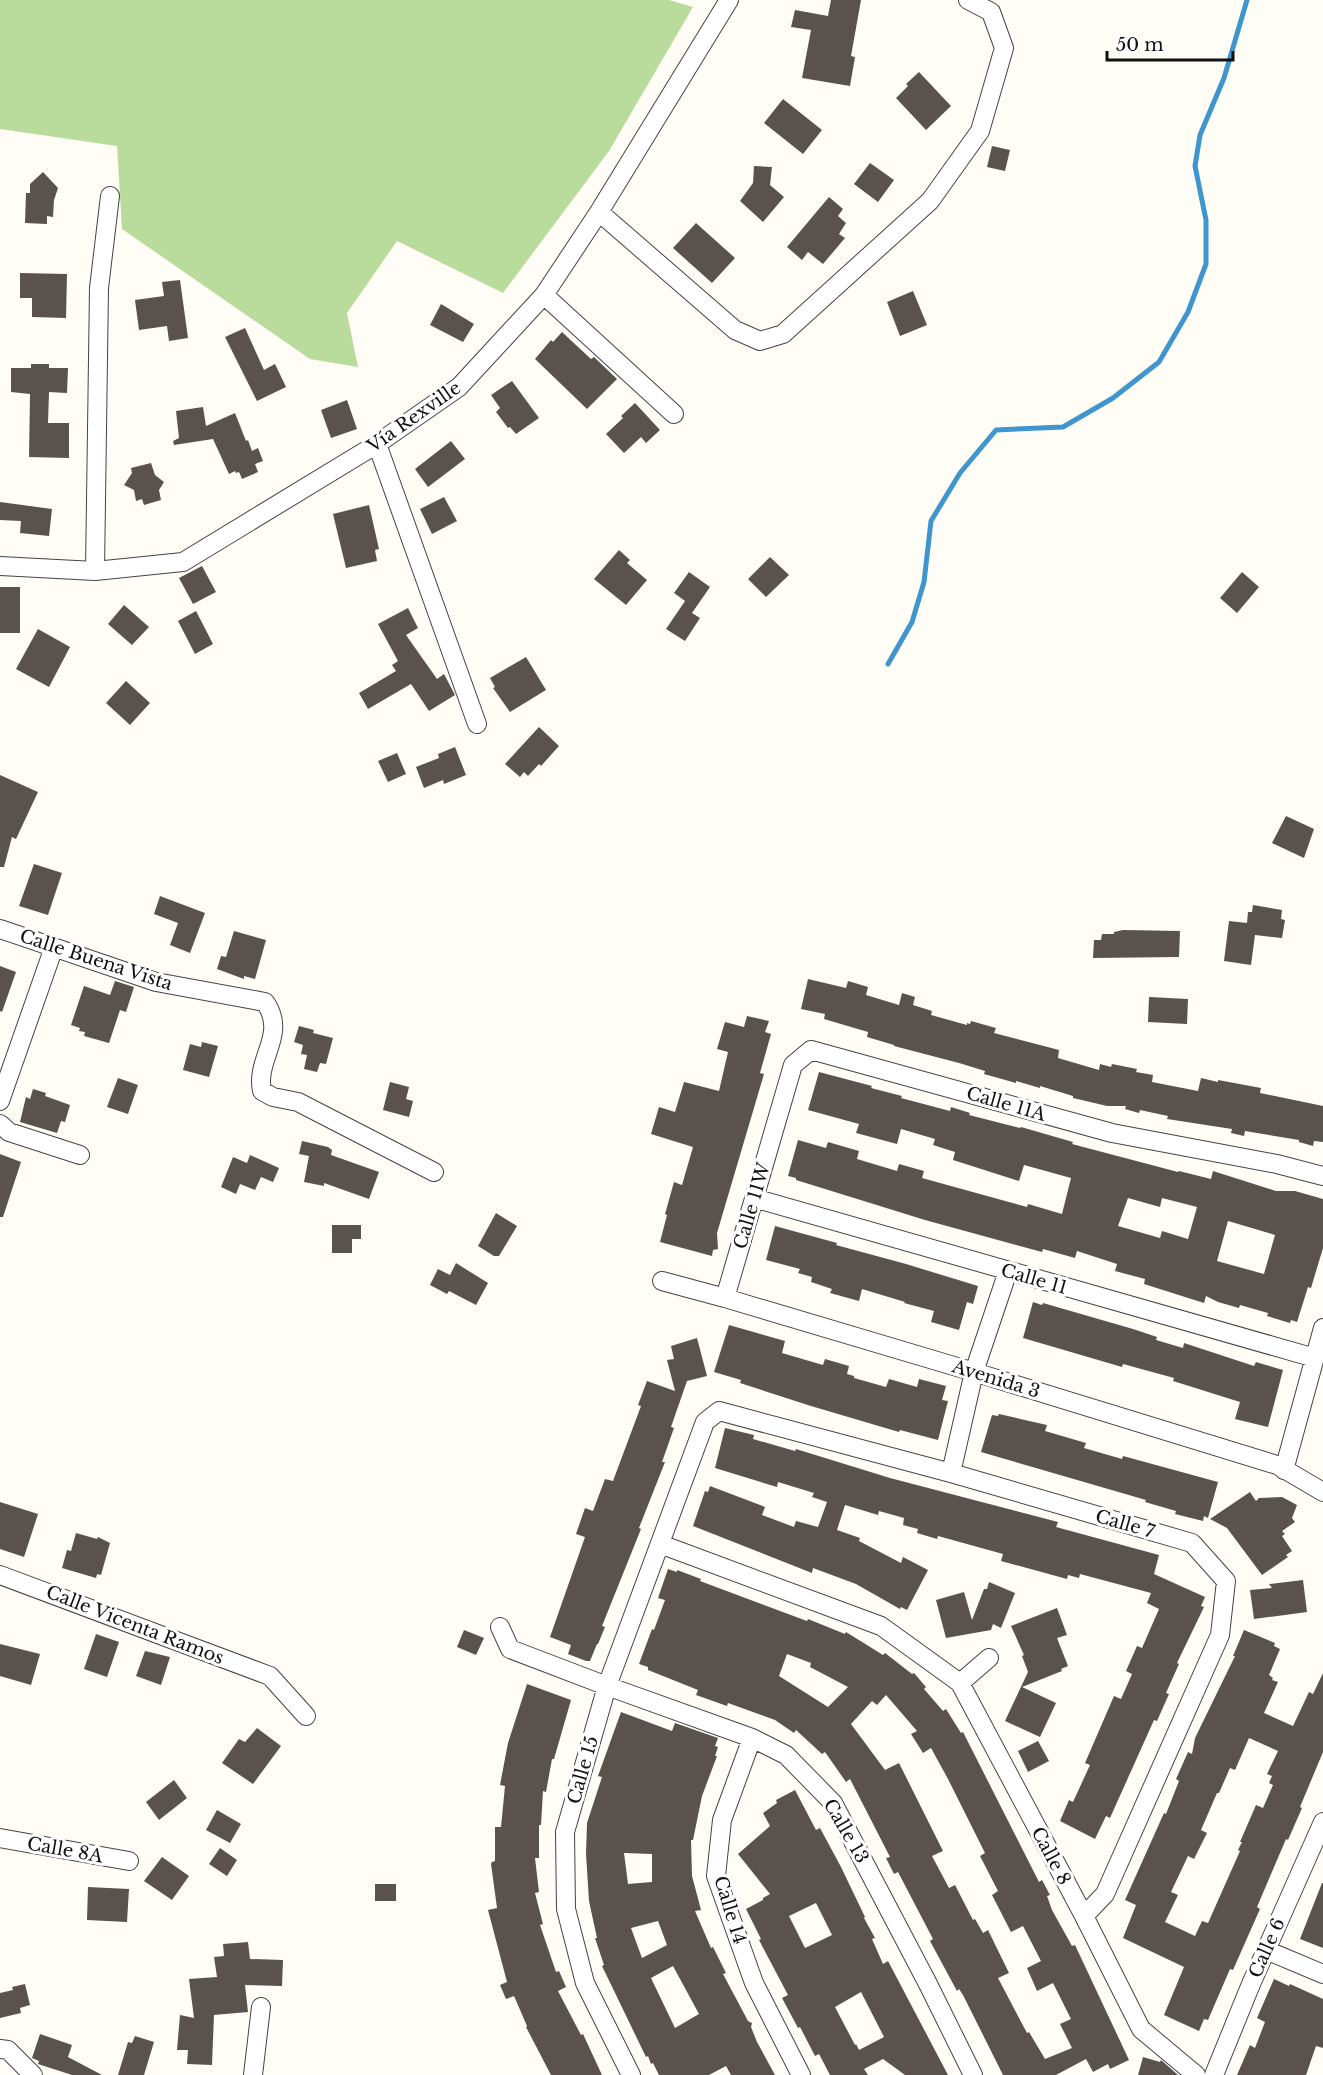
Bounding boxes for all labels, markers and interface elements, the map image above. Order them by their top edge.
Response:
scale bar [1107,24,1233,62]
text: 50 m [1116,34,1164,56]
street label: Vía Rexville [362,377,465,458]
street label: Calle Buena Vista [17,925,175,995]
street label: Calle 11A [964,1082,1049,1126]
street label: Calle 11W [729,1159,775,1252]
street label: Calle 11 [998,1259,1070,1299]
street label: Avenida 3 [949,1355,1042,1403]
street label: Calle 7 [1093,1505,1158,1543]
street label: Calle Vicenta Ramos [43,1581,227,1669]
street label: Calle 15 [563,1733,603,1807]
street label: Calle 13 [819,1795,873,1867]
street label: Calle 8 [1027,1823,1075,1889]
street label: Calle 8A [25,1833,106,1868]
street label: Calle 14 [709,1873,751,1947]
street label: Calle 6 [1244,1915,1290,1981]

